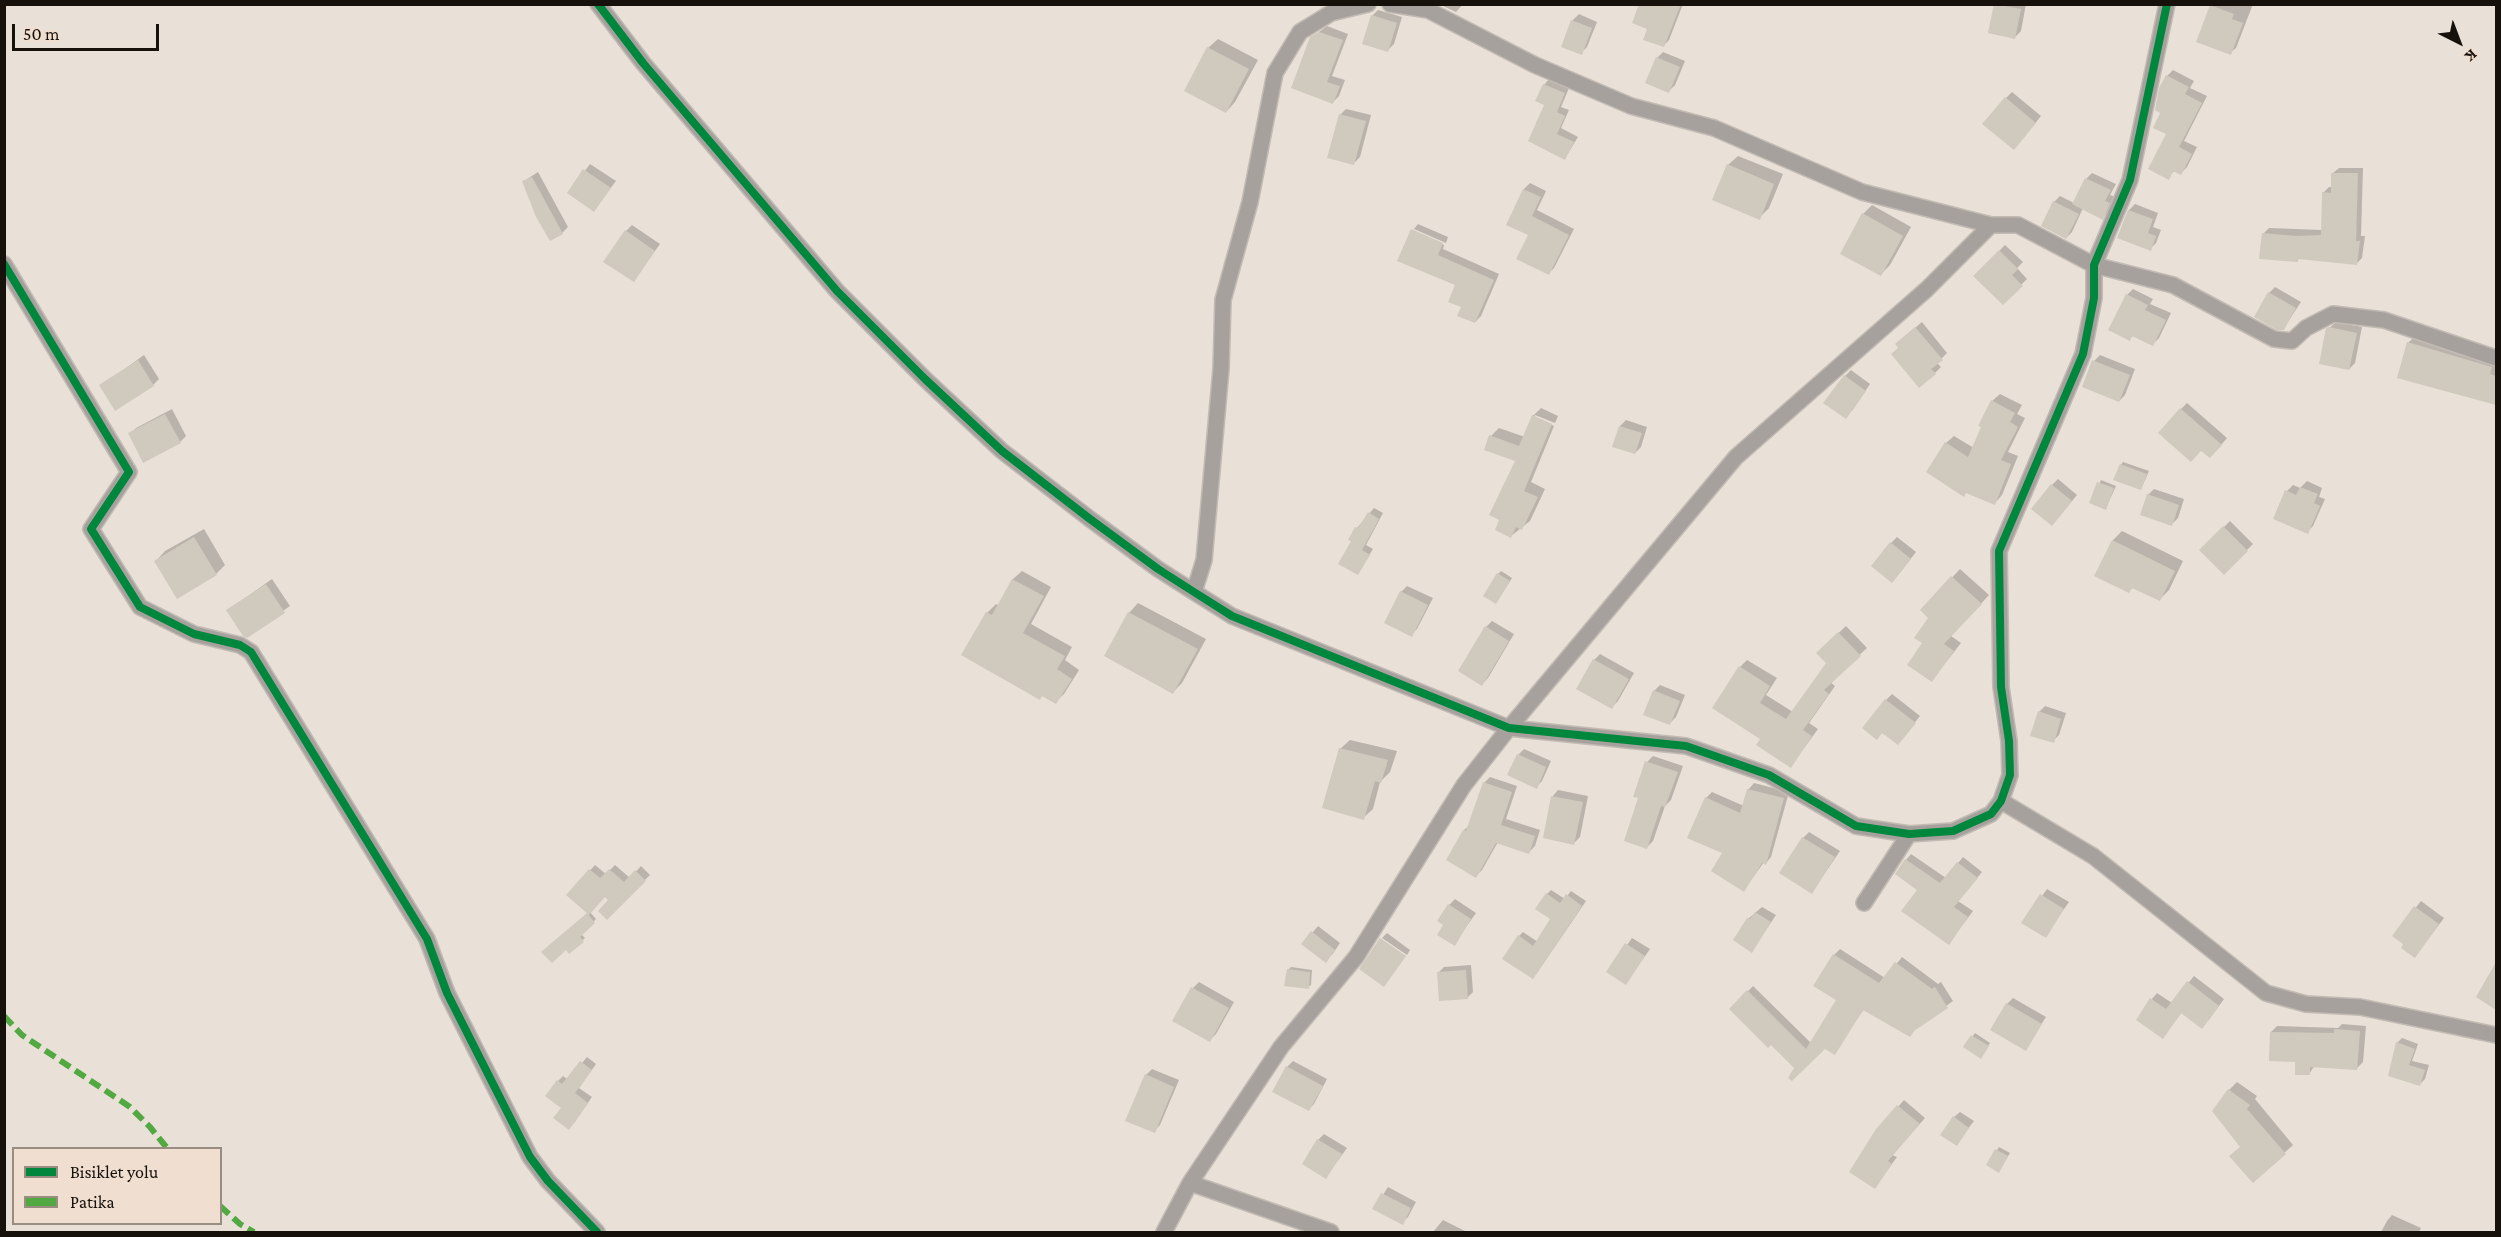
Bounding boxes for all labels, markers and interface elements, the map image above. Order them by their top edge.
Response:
scale bar [15,12,162,50]
north arrow [2429,12,2489,72]
text: 50 m [23,24,60,44]
text: K [2462,46,2481,65]
legend [12,1147,222,1225]
text: Bisiklet yolu [70,1162,158,1182]
text: Patika [70,1192,115,1212]

